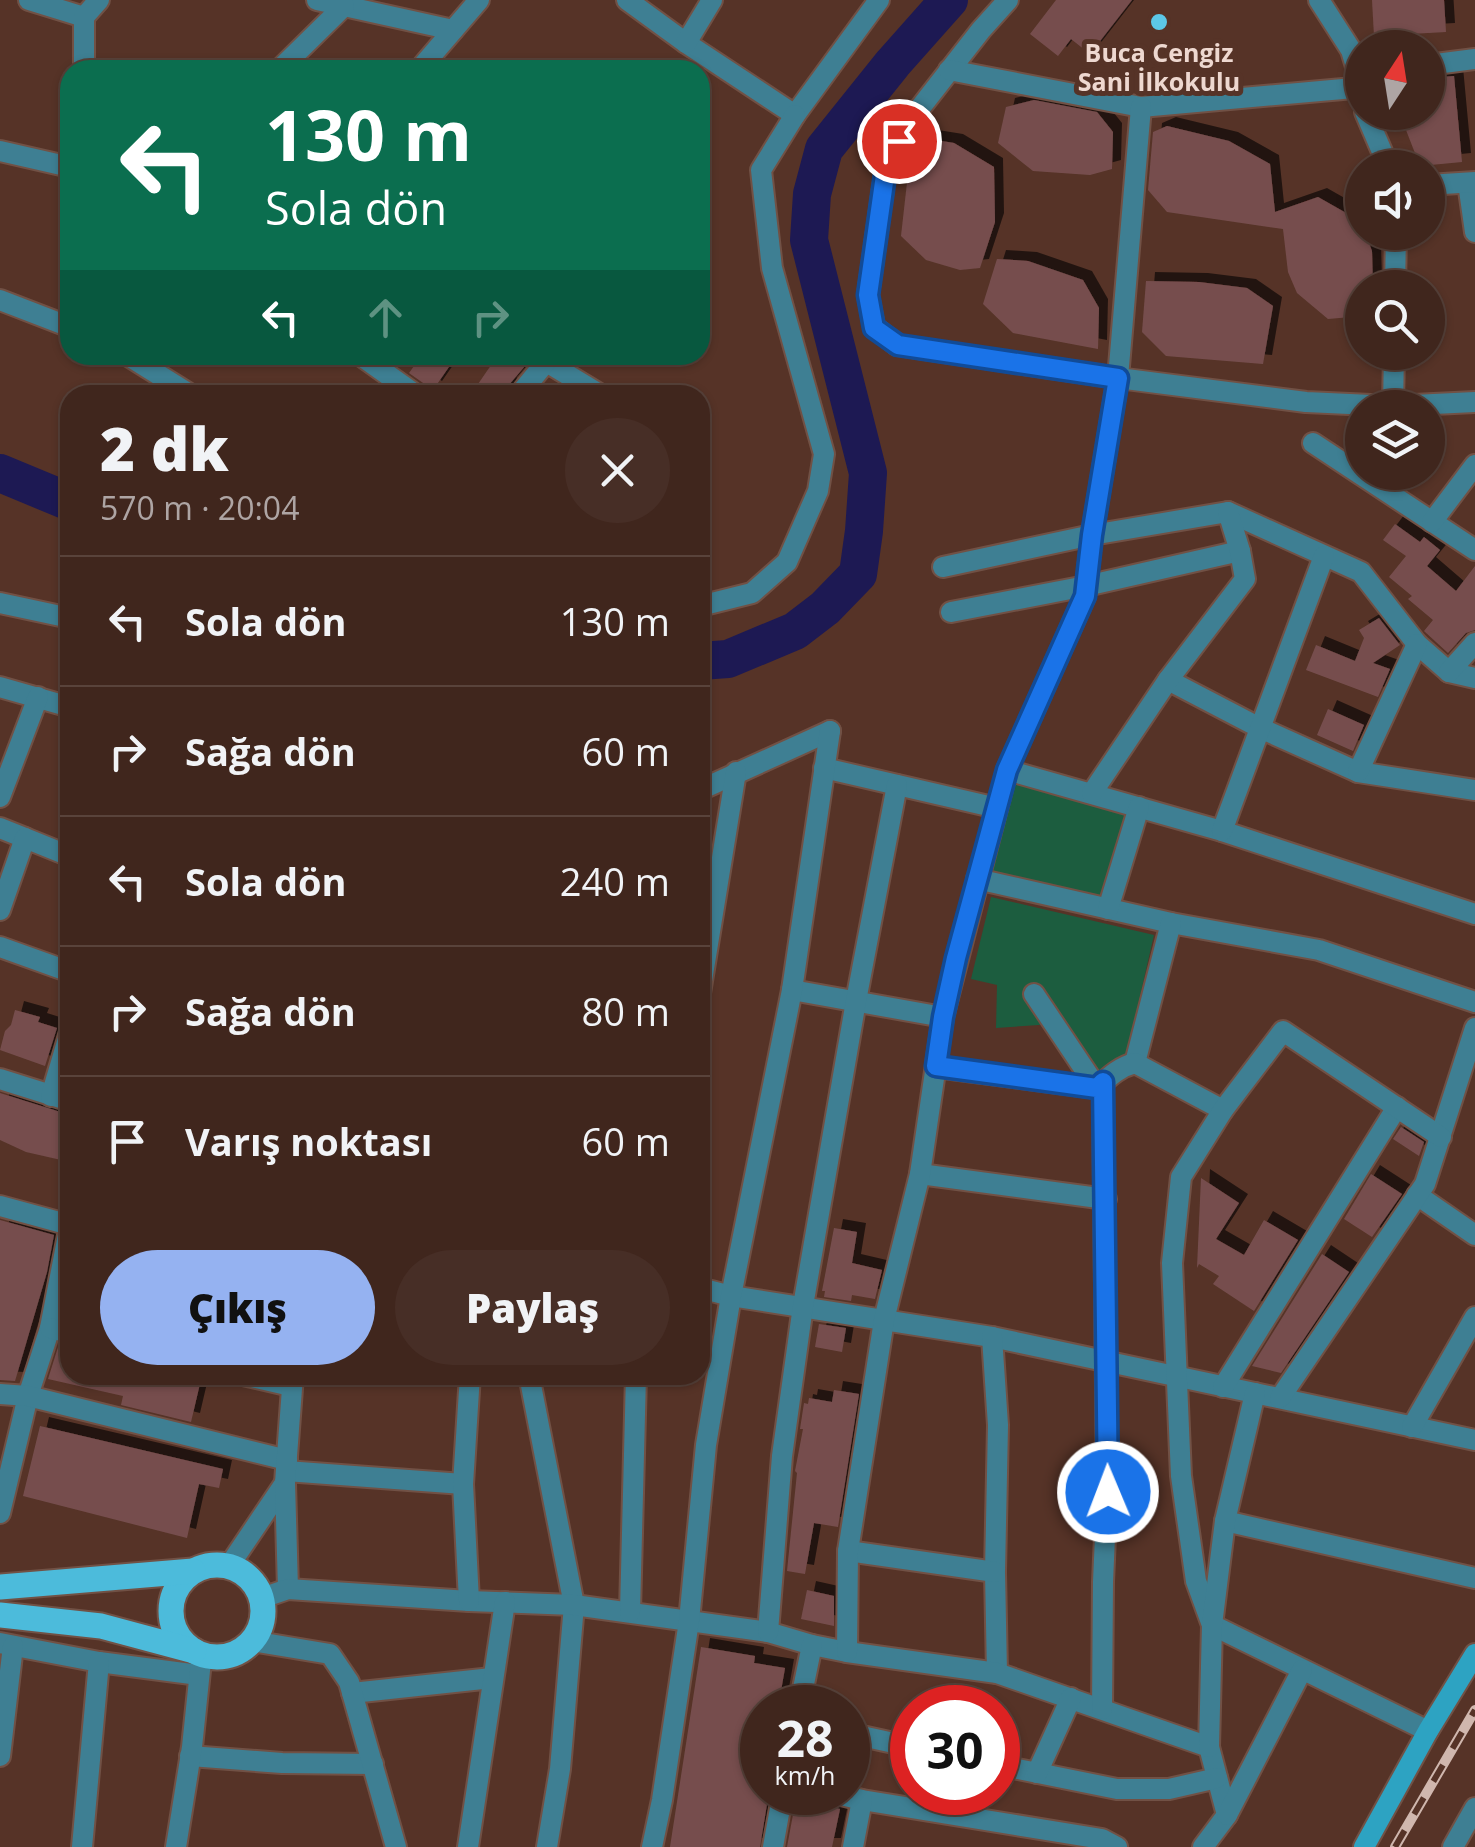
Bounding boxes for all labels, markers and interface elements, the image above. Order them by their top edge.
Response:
marker: Buca Cengiz Sani İlkokulu [1148,11,1170,33]
north arrow [1345,30,1445,130]
map controls [1345,30,1445,490]
place label: Buca Cengiz Sani İlkokulu [1078,35,1240,98]
text: 130 m [265,86,472,182]
pin [857,99,942,184]
icon: left [100,100,230,230]
icon: arrive [872,114,927,169]
button: sound [1345,150,1445,250]
text: Sola dön [265,177,447,238]
button: search [1345,270,1445,370]
icon: left [253,290,308,345]
icon: ahead [358,290,413,345]
icon: right [463,290,518,345]
button: layers [1345,390,1445,490]
text: 2 dk [100,407,229,489]
button: close [565,418,670,523]
text: 570 m · 20:04 [100,486,299,529]
icon: left [100,594,155,649]
text: Sola dön [185,595,346,647]
text: 130 m [560,595,670,647]
icon: right [100,724,155,779]
text: Sağa dön [185,725,356,777]
text: 60 m [581,725,670,777]
icon: left [100,854,155,909]
text: Sola dön [185,855,346,907]
text: 240 m [560,855,670,907]
icon: right [100,984,155,1039]
text: Sağa dön [185,985,356,1037]
text: 80 m [581,985,670,1037]
icon: arrive [100,1114,155,1169]
text: Varış noktası [185,1115,432,1167]
text: 60 m [581,1115,670,1167]
button: Çıkış [100,1250,375,1365]
button: Paylaş [395,1250,670,1365]
position arrow [1056,1440,1160,1544]
speed limit sign: 30 [890,1685,1020,1815]
text: 28 [776,1704,834,1772]
text: km/h [775,1758,835,1792]

